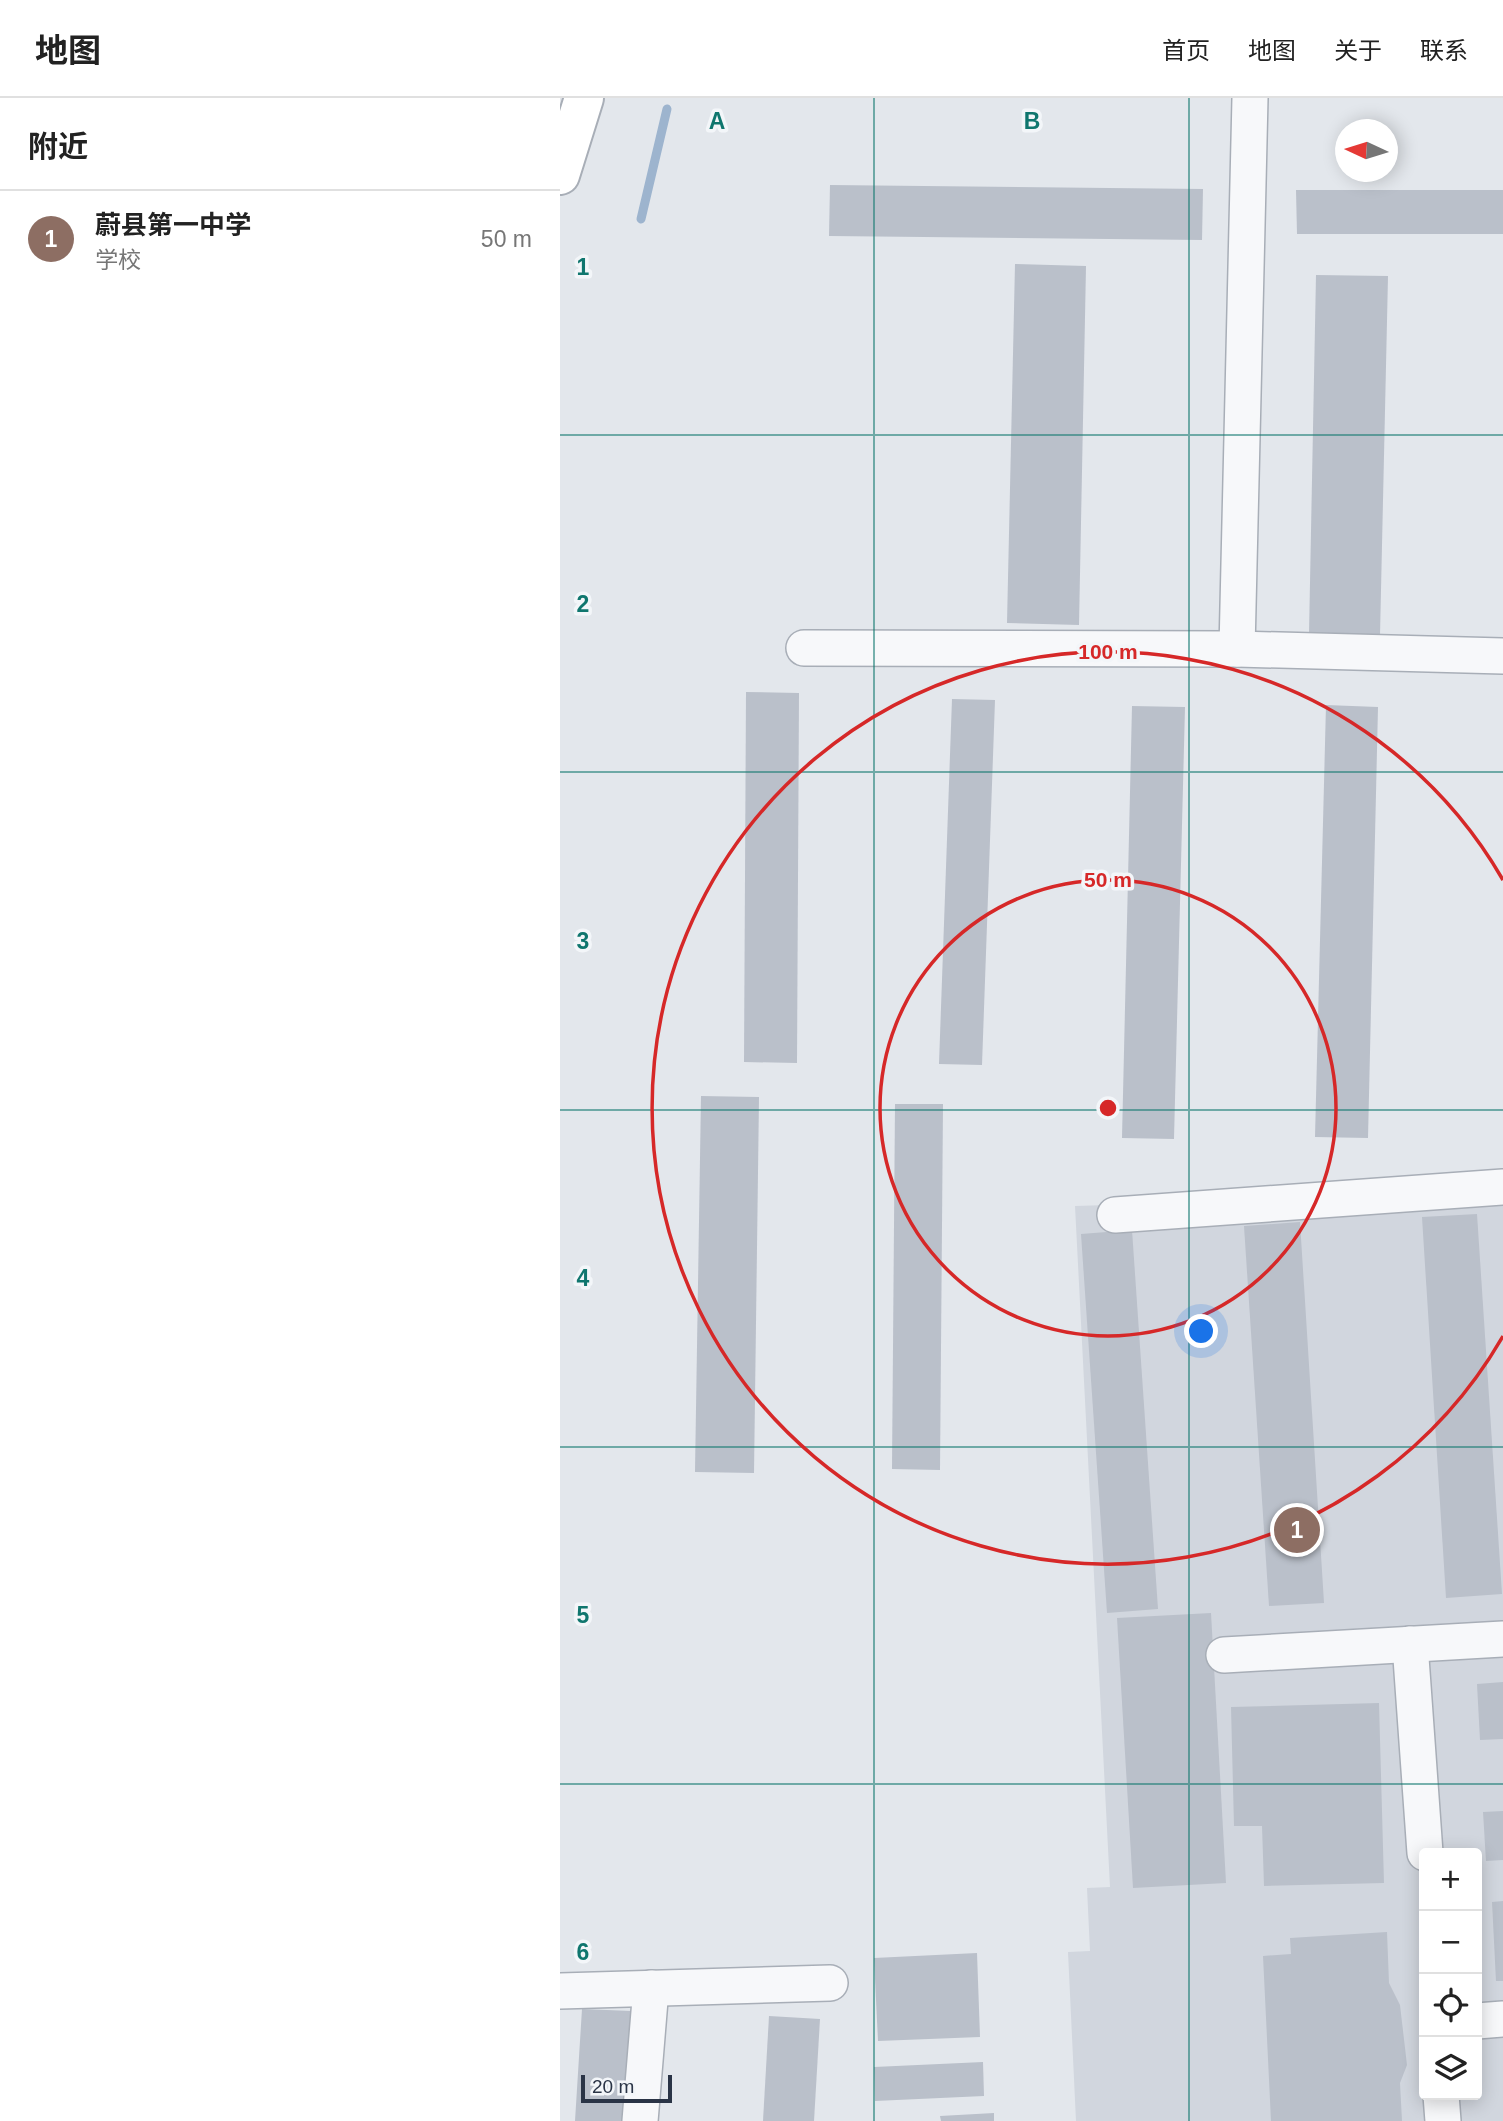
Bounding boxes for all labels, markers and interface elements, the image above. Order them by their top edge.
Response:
text: 地图 [35,32,101,69]
text: 首页 [1162,37,1210,64]
text: 地图 [1248,37,1296,64]
text: 关于 [1334,37,1382,64]
text: 联系 [1420,37,1468,64]
text: A [709,108,725,134]
text: B [1024,108,1040,134]
north arrow [1335,119,1398,182]
text: 附近 [28,130,88,163]
text: 蔚县第一中学 [95,210,251,240]
text: 1 [45,226,57,252]
text: 50 m [481,226,532,252]
text: 学校 [95,247,141,273]
text: 1 [577,254,590,280]
text: 2 [577,591,589,617]
text: 100 m [1078,640,1138,663]
text: 50 m [1084,868,1132,891]
text: 3 [577,928,589,954]
centre of rings [1096,1096,1120,1120]
text: 4 [577,1265,590,1291]
your location [1184,1314,1218,1348]
pin: 1 [1274,1504,1320,1556]
text: 5 [577,1602,590,1628]
map controls [1419,1848,1482,2100]
button: + [1419,1848,1482,1911]
button: − [1419,1911,1482,1974]
text: 6 [577,1939,589,1965]
button: locate [1419,1974,1482,2037]
button: layers [1419,2037,1482,2100]
scale bar [581,2072,672,2104]
text: 20 m [592,2076,634,2097]

